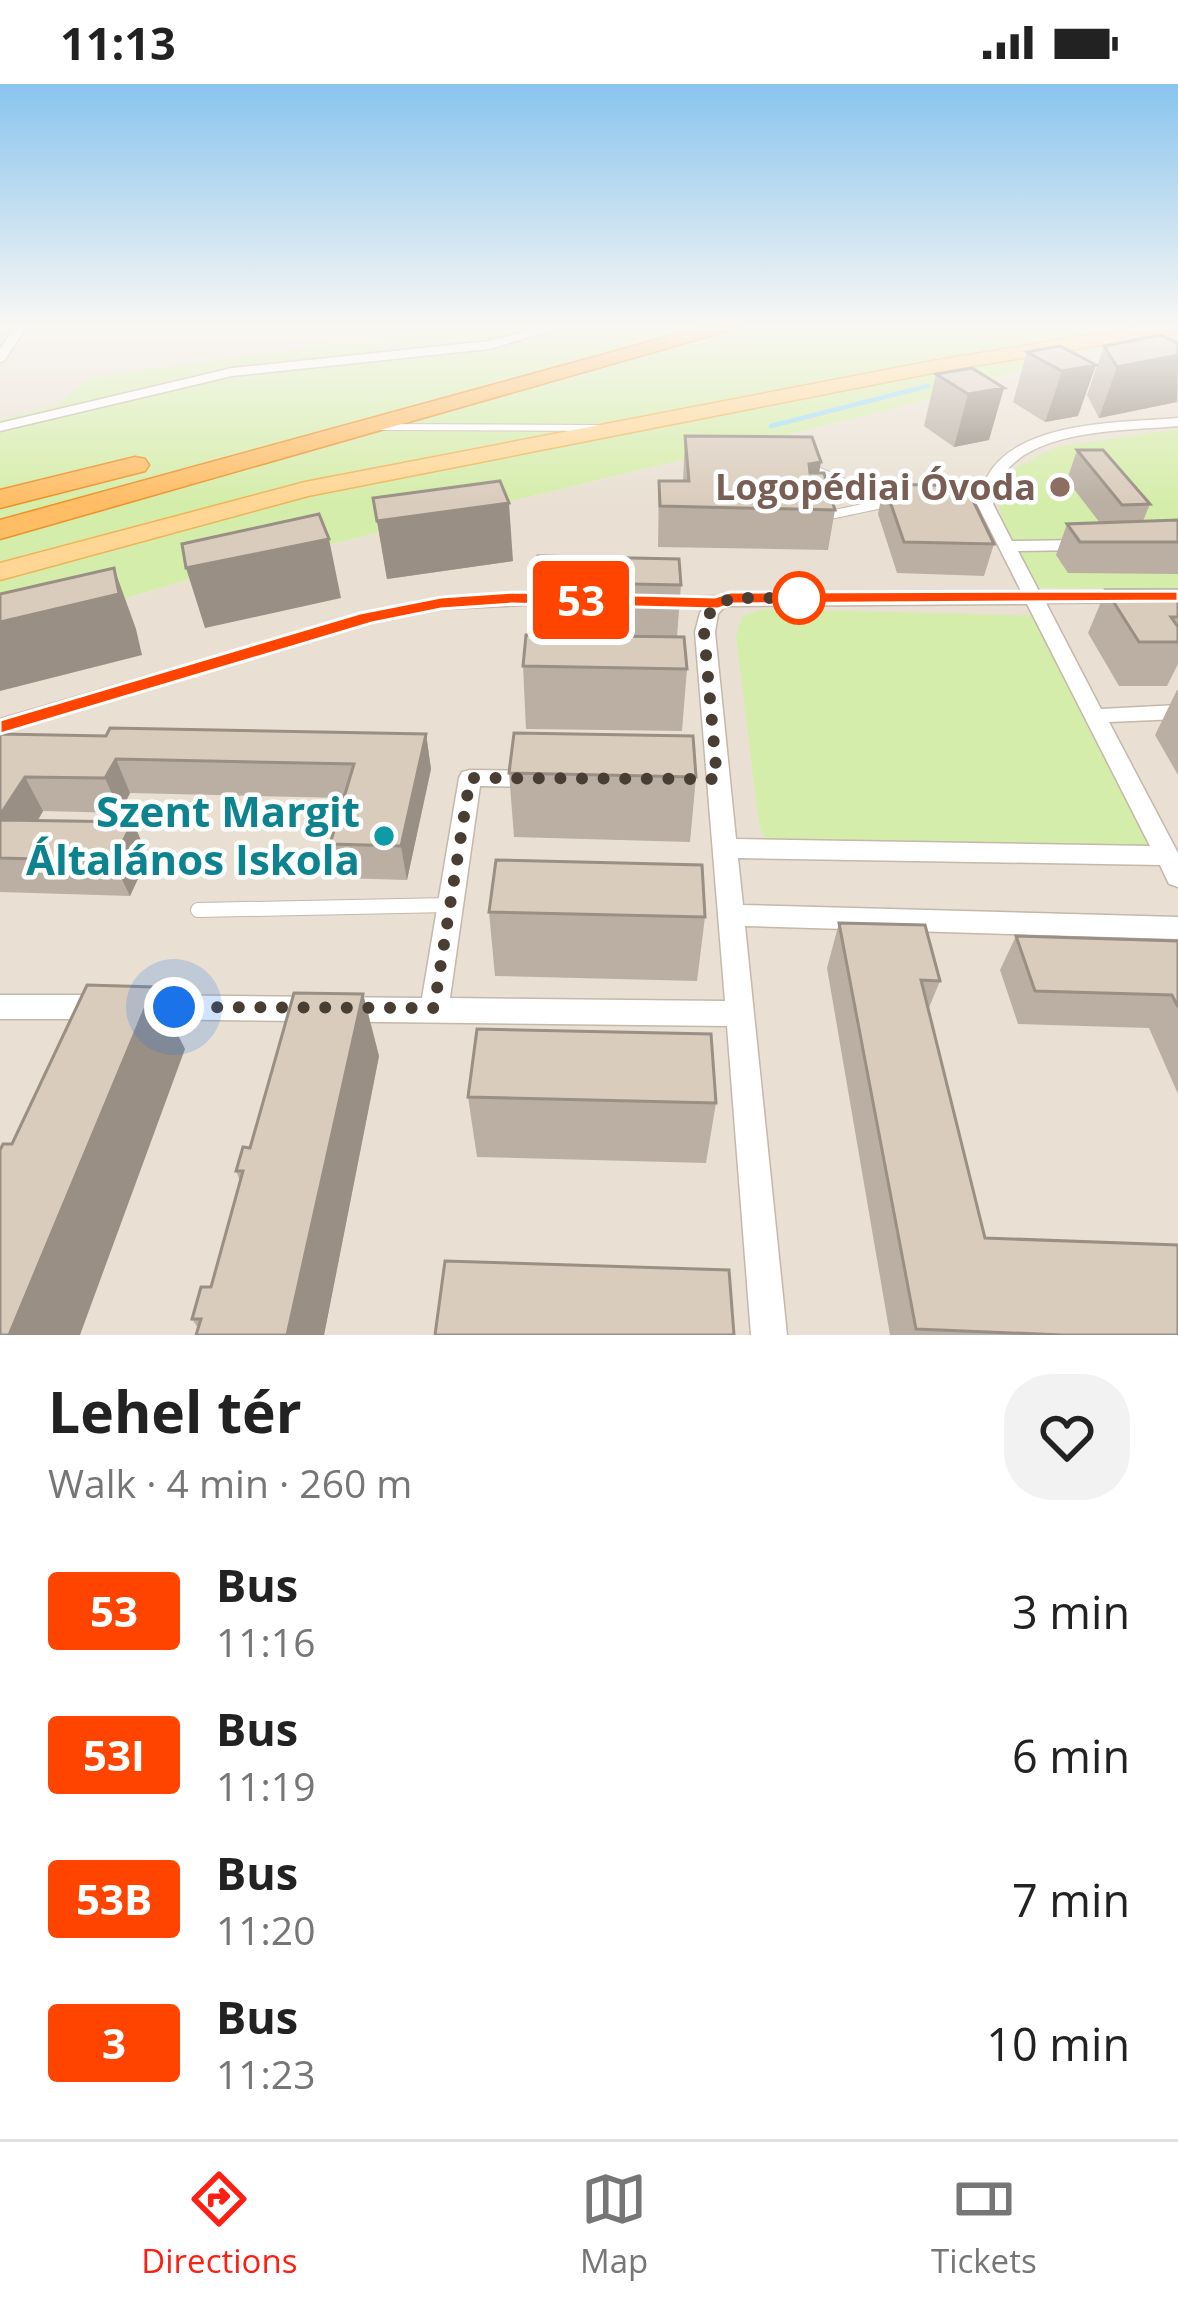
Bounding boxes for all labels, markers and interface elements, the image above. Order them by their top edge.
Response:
text: 11:13 [60,12,176,73]
place label: Logopédiai Óvoda [715,462,1036,511]
marker: Logopédiai Óvoda [1047,474,1073,500]
line badge: 53 [527,561,635,639]
text: 53 [557,571,605,628]
unlabelled marker [774,573,824,623]
place label: Szent Margit Általános Iskola [26,782,360,887]
marker: Szent Margit Általános Iskola [371,823,397,849]
your location [144,977,204,1037]
text: Lehel tér [48,1372,302,1450]
button: heart [1004,1374,1130,1500]
text: Walk · 4 min · 260 m [48,1456,412,1509]
text: Bus [216,1554,298,1615]
text: 3 min [1012,1581,1130,1642]
text: 53 [90,1582,138,1639]
text: 11:16 [216,1615,315,1668]
text: Bus [216,1698,298,1759]
text: 6 min [1012,1725,1130,1786]
text: 53I [83,1726,145,1783]
text: 11:19 [216,1759,315,1812]
text: Bus [216,1842,298,1903]
text: 7 min [1012,1869,1130,1930]
text: 53B [76,1870,152,1927]
text: 11:20 [216,1903,315,1956]
text: Bus [216,1986,298,2047]
text: 10 min [986,2013,1130,2074]
text: 3 [102,2014,126,2071]
text: 11:23 [216,2047,315,2100]
tab: Directions [141,2166,297,2283]
tab: Map [580,2166,648,2283]
tab: Tickets [931,2166,1037,2283]

